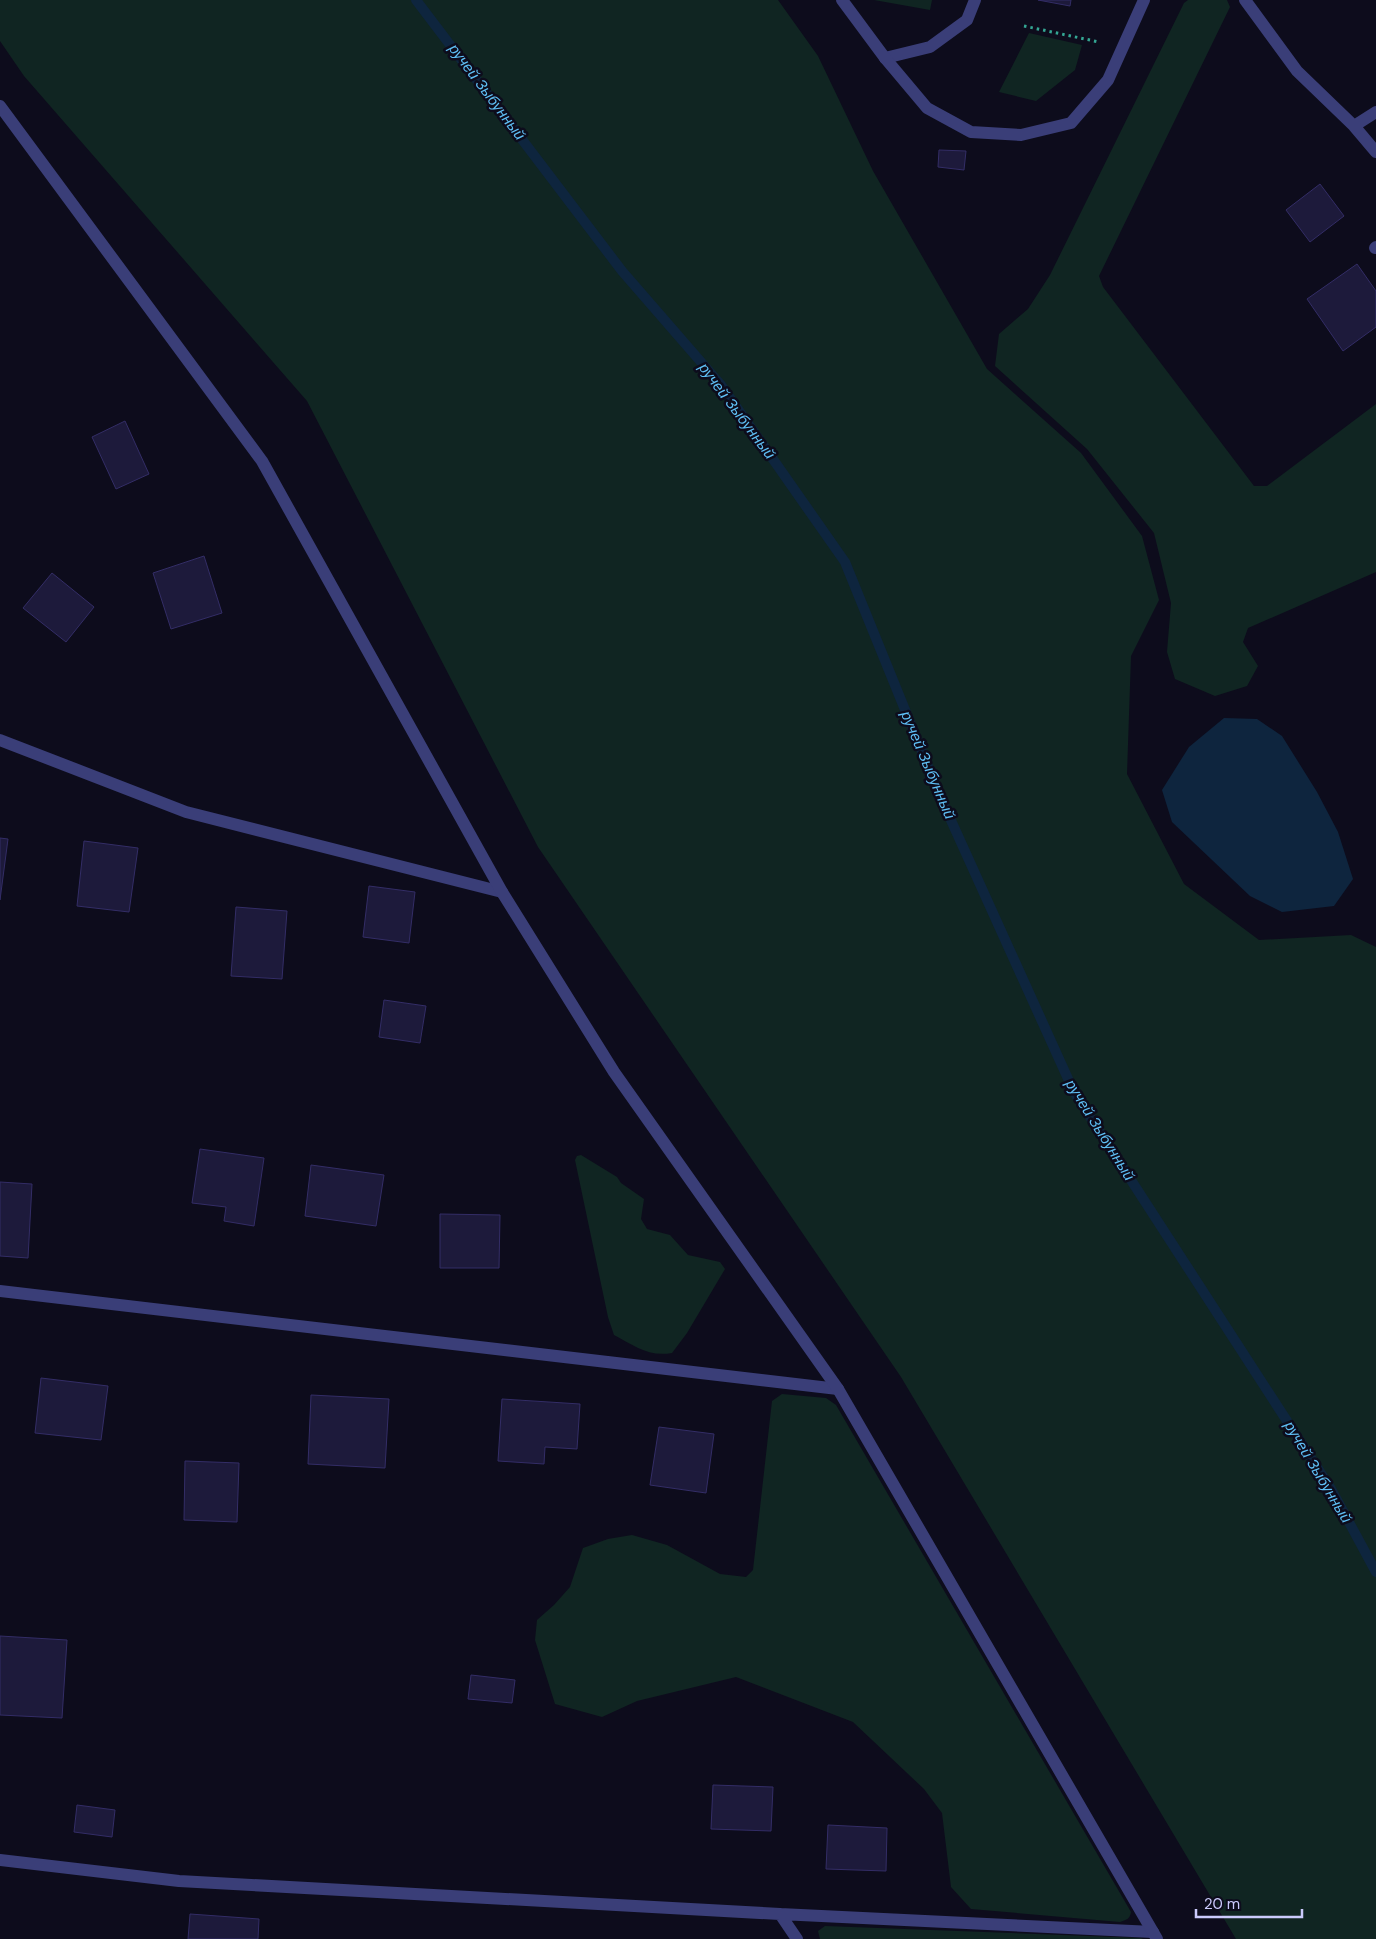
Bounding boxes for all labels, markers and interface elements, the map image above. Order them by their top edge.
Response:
water label: ручей Зыбунный [444,39,530,145]
water label: ручей Зыбунный [694,358,780,464]
water label: ручей Зыбунный [896,707,960,823]
water label: ручей Зыбунный [1060,1075,1140,1185]
water label: ручей Зыбунный [1279,1416,1357,1527]
scale bar [1196,1886,1302,1918]
text: 20 m [1204,1894,1240,1914]

